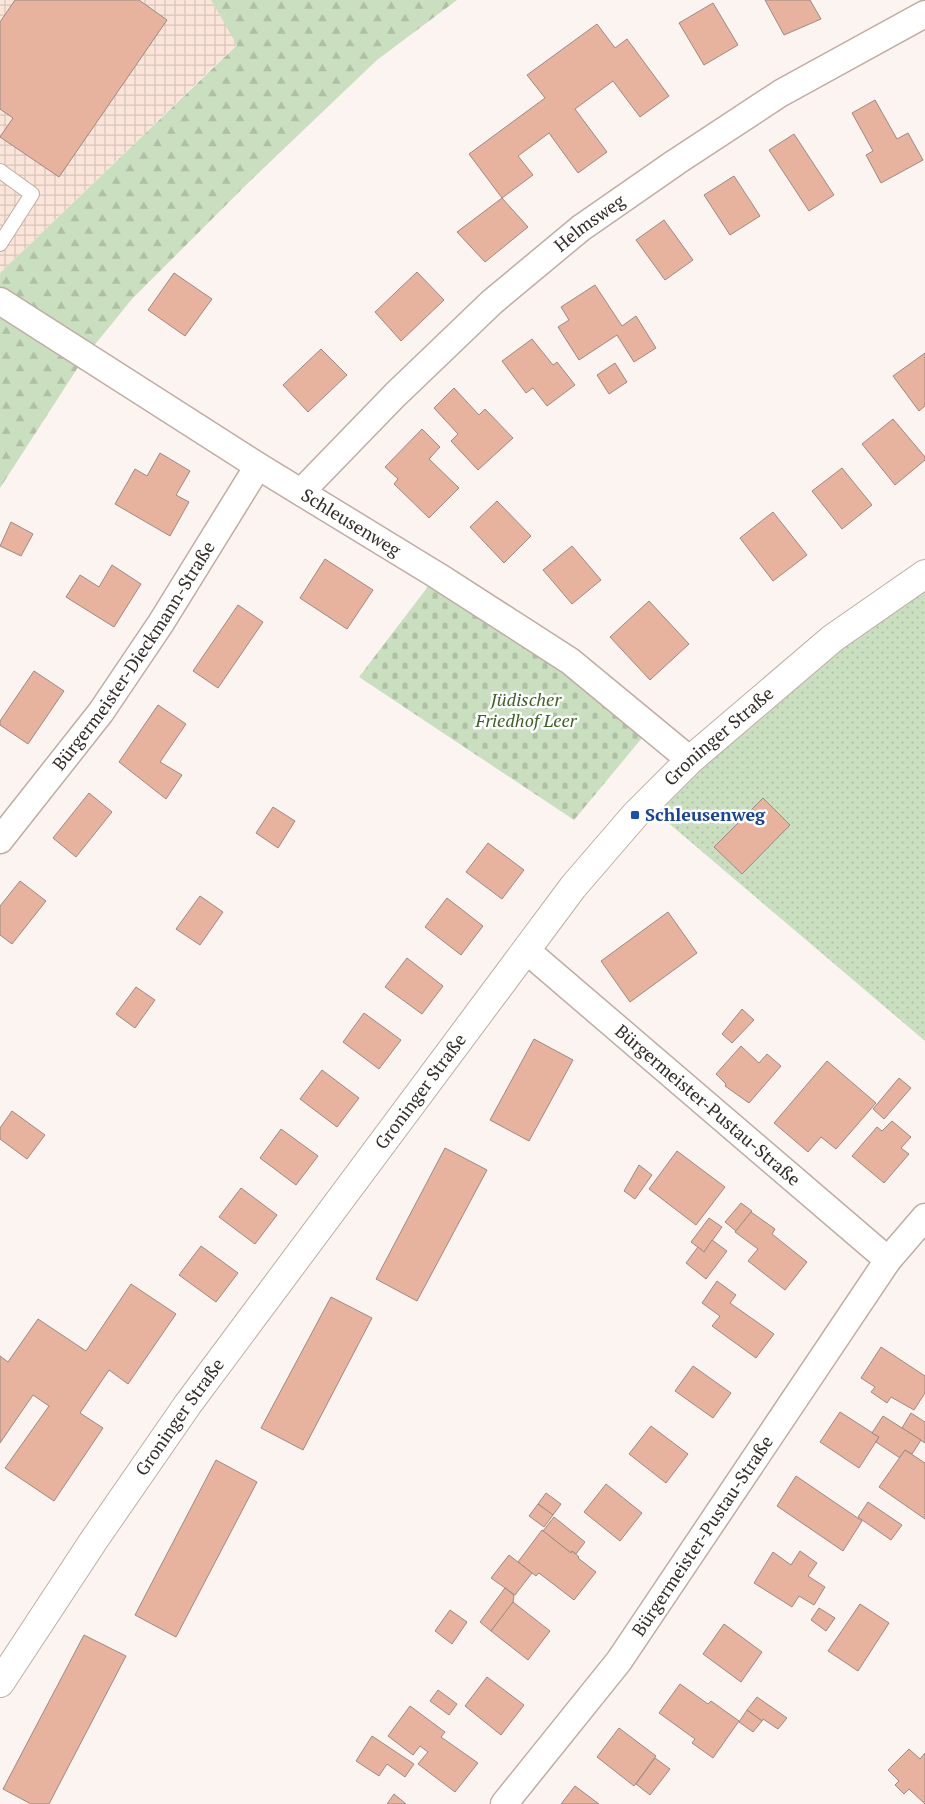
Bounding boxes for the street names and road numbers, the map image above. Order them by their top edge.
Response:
street label: Helmsweg [549,188,630,257]
street label: Schleusenweg [297,482,406,562]
street label: Bürgermeister-Dieckmann-Straße [47,536,220,775]
street label: Groninger Straße [658,681,778,791]
street label: Bürgermeister-Pustau-Straße [610,1019,806,1191]
street label: Groninger Straße [369,1028,471,1154]
street label: Groninger Straße [129,1353,229,1480]
street label: Bürgermeister-Pustau-Straße [626,1430,778,1640]

